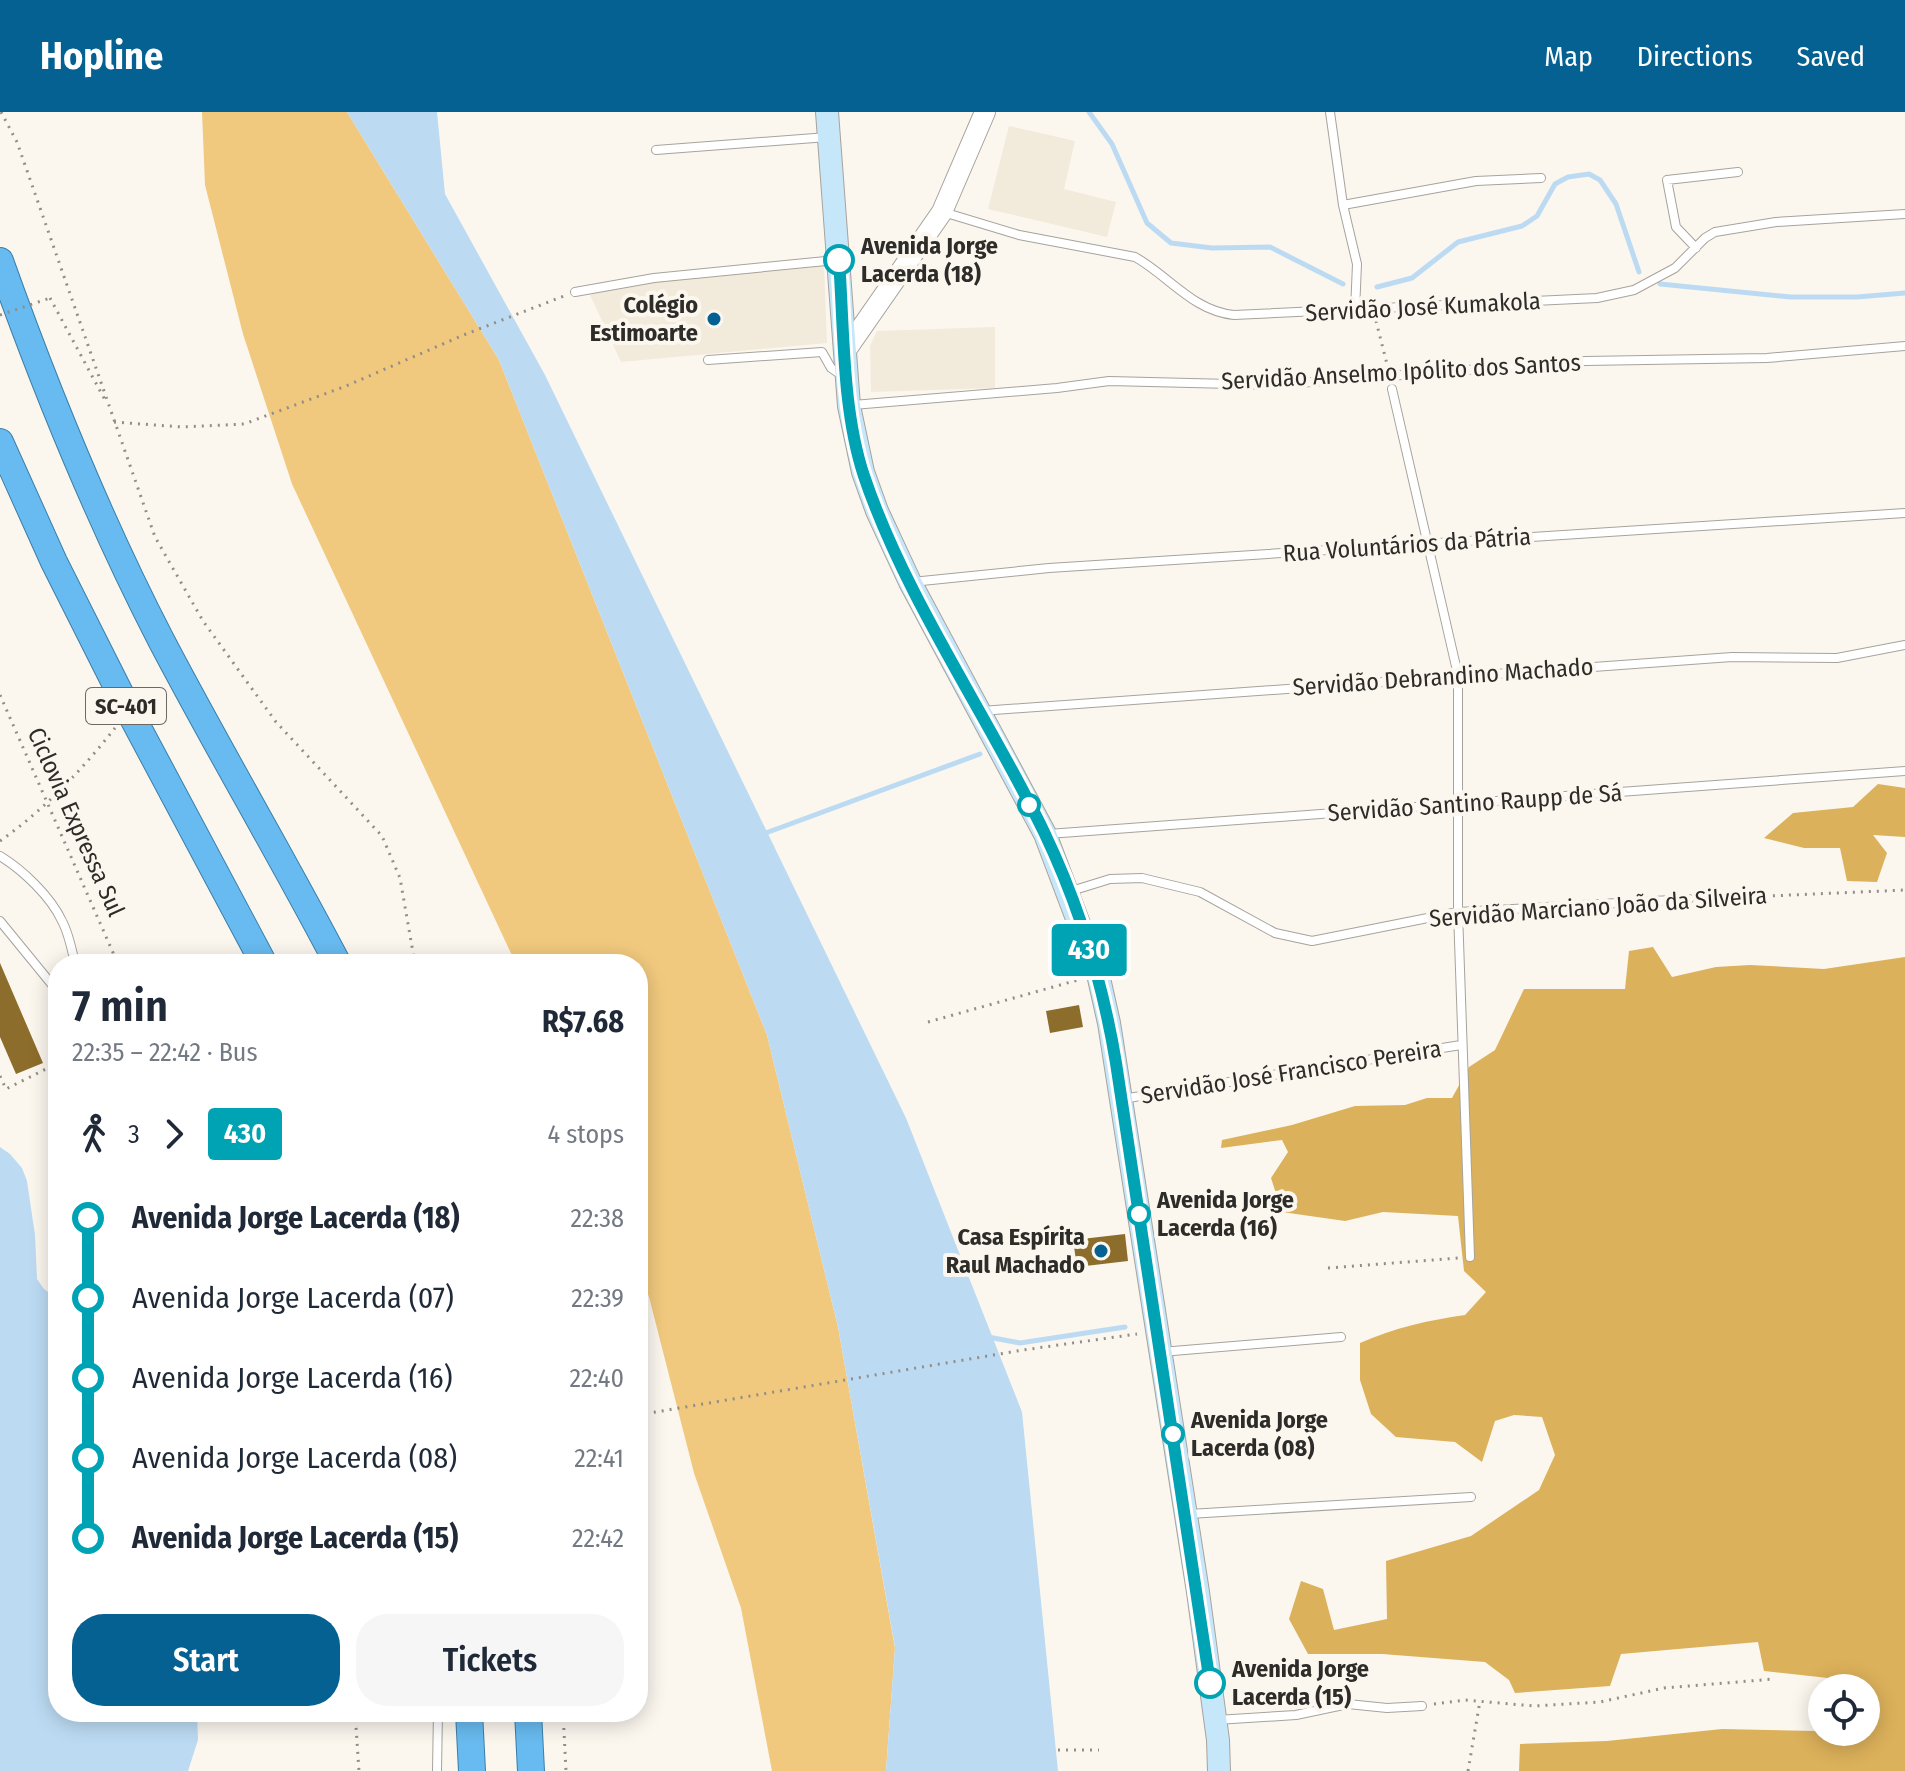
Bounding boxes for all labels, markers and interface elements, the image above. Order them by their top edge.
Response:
text: Hopline [40,33,163,79]
text: Map [1544,40,1593,73]
text: Directions [1637,40,1753,73]
text: Saved [1797,40,1865,73]
place label: Avenida Jorge Lacerda (18) [860,232,998,288]
marker: Avenida Jorge Lacerda (18) [824,245,854,275]
street label: Servidão José Kumakola [1305,287,1541,327]
place label: Colégio Estimoarte [590,291,698,347]
marker: Colégio Estimoarte [705,310,723,328]
street label: Servidão Anselmo Ipólito dos Santos [1220,349,1582,395]
street label: Rua Voluntários da Pátria [1282,522,1532,568]
street label: Servidão Debrandino Machado [1292,653,1594,701]
road number: SC-401 [86,688,166,724]
street label: Ciclovia Expressa Sul [22,723,130,921]
street label: Servidão Santino Raupp de Sá [1327,779,1623,827]
unlabelled marker [1018,794,1040,816]
street label: Servidão Marciano João da Silveira [1428,881,1768,933]
line badge: 430 [1043,924,1135,976]
text: 430 [1068,933,1110,966]
text: 7 min [72,980,168,1033]
text: R$7.68 [542,1004,624,1040]
street label: Servidão José Francisco Pereira [1139,1034,1443,1110]
text: 22:35 – 22:42 · Bus [72,1037,258,1068]
icon: walk [72,1112,116,1156]
icon: forward [152,1112,196,1156]
text: 430 [224,1117,266,1150]
text: 3 [128,1119,140,1150]
text: 4 stops [547,1119,624,1150]
place label: Avenida Jorge Lacerda (16) [1156,1186,1294,1242]
text: Avenida Jorge Lacerda (18) [132,1200,459,1236]
text: 22:38 [571,1203,624,1234]
marker: Avenida Jorge Lacerda (16) [1128,1203,1150,1225]
place label: Casa Espírita Raul Machado [946,1223,1085,1279]
marker: Casa Espírita Raul Machado [1092,1242,1110,1260]
text: Avenida Jorge Lacerda (07) [132,1280,454,1316]
text: 22:39 [571,1283,624,1314]
text: Avenida Jorge Lacerda (16) [132,1360,453,1396]
text: 22:40 [570,1363,624,1394]
place label: Avenida Jorge Lacerda (08) [1190,1406,1328,1462]
marker: Avenida Jorge Lacerda (08) [1162,1423,1184,1445]
text: Avenida Jorge Lacerda (08) [132,1440,457,1476]
text: 22:41 [574,1443,624,1474]
text: Avenida Jorge Lacerda (15) [132,1520,458,1556]
text: 22:42 [572,1523,624,1554]
button: Start [72,1614,340,1706]
button: Tickets [356,1614,624,1706]
place label: Avenida Jorge Lacerda (15) [1231,1655,1369,1711]
marker: Avenida Jorge Lacerda (15) [1195,1668,1225,1698]
map controls [1808,1674,1880,1746]
button: locate [1808,1674,1880,1746]

